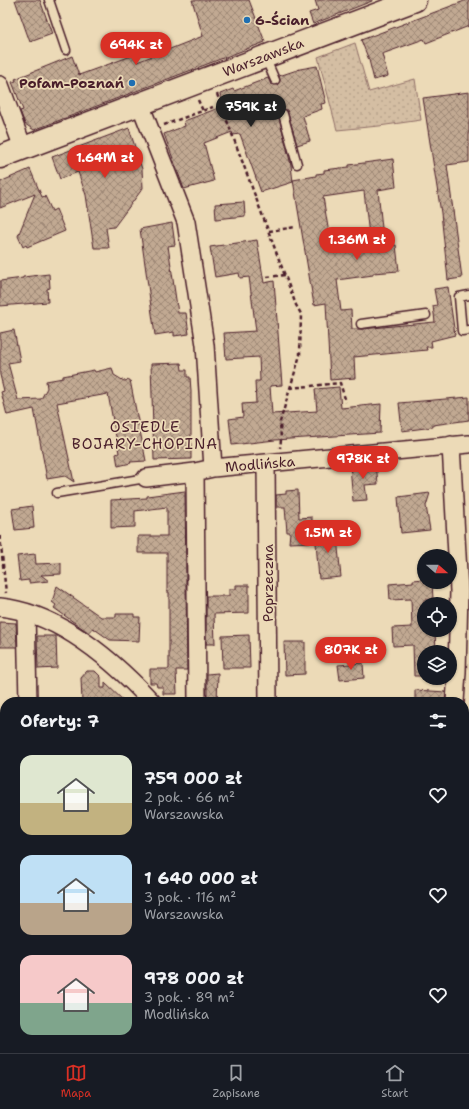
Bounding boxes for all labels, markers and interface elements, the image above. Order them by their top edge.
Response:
place label: 6-Ścian [255,11,309,29]
marker: 6-Ścian [242,15,252,25]
pin: 694K zł [99,32,173,66]
street label: Warszawska [220,33,306,81]
text: 694K zł [109,36,163,53]
place label: Pofam-Poznań [19,74,124,92]
marker: Pofam-Poznań [127,78,137,88]
pin: 759K zł [214,94,288,128]
text: 759K zł [225,98,277,115]
pin: 1.64M zł [64,145,146,179]
text: 1.64M zł [76,149,134,166]
pin: 1.36M zł [316,227,398,261]
text: 1.36M zł [328,231,386,248]
district label: OSIEDLE BOJARY-CHOPINA [72,417,218,454]
pin: 978K zł [326,446,400,480]
text: 978K zł [336,450,390,467]
street label: Modlińska [224,452,296,476]
pin: 1.5M zł [291,520,365,554]
text: 1.5M zł [304,524,352,541]
street label: Poprzeczna [259,544,277,622]
north arrow [417,549,457,589]
map controls [417,549,457,685]
button: locate [417,597,457,637]
pin: 807K zł [314,637,388,671]
text: 807K zł [324,641,378,658]
button: layers [417,645,457,685]
text: Oferty: 7 [20,710,99,732]
icon: filters [427,710,449,732]
text: 759 000 zł [144,767,242,789]
icon: home [52,771,100,819]
icon: heart [427,784,449,806]
text: 2 pok. · 66 m² [144,789,235,806]
text: Warszawska [144,806,223,823]
text: 1 640 000 zł [144,867,258,889]
icon: home [52,871,100,919]
icon: heart [427,884,449,906]
text: 3 pok. · 116 m² [144,889,236,906]
text: Warszawska [144,906,223,923]
text: 978 000 zł [144,967,244,989]
icon: home [52,971,100,1019]
icon: heart [427,984,449,1006]
text: 3 pok. · 89 m² [144,989,235,1006]
text: Modlińska [144,1006,209,1023]
tab: Mapa [61,1062,91,1101]
tab: Zapisane [213,1062,260,1101]
tab: Start [381,1062,408,1101]

